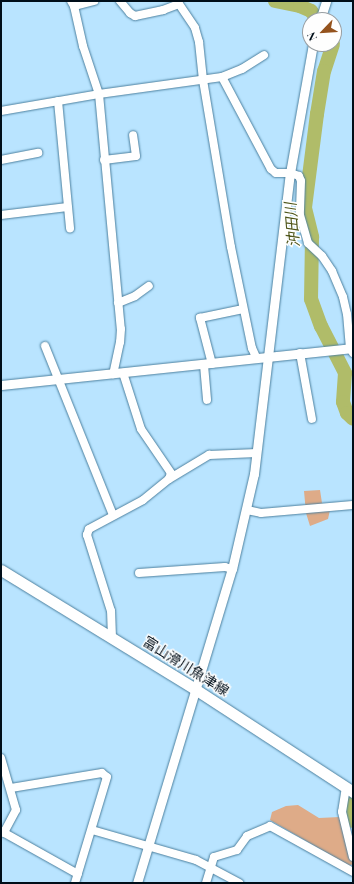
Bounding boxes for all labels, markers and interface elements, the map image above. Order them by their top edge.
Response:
north arrow [302,12,342,52]
text: N [303,30,320,44]
water label: 沖田川 [281,202,303,248]
street label: 富山滑川魚津線 [140,633,232,699]

